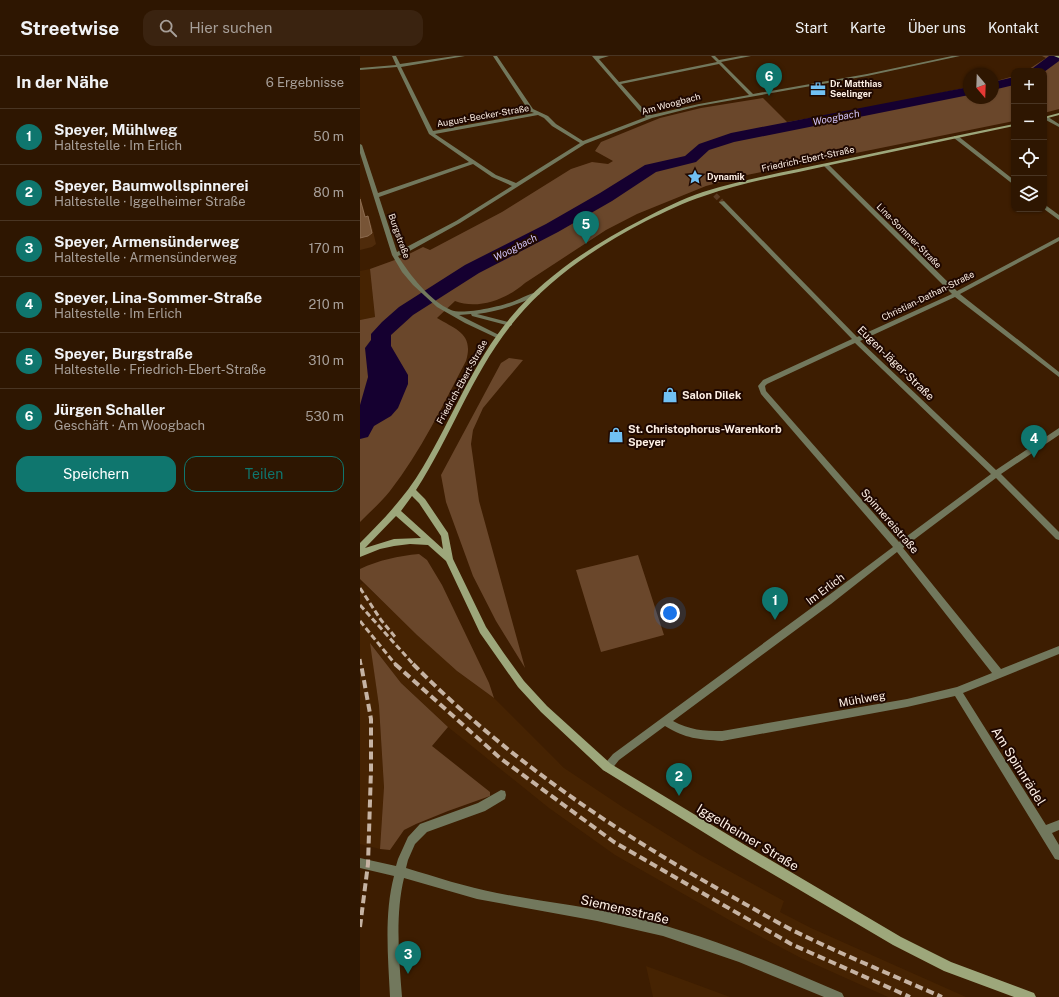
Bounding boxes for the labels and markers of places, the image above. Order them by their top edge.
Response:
pin: 6 [756,63,782,96]
place label: Dr. Matthias Seelinger [830,78,882,99]
office icon: Dr. Matthias Seelinger [809,80,827,98]
place icon: Dynamik [686,168,704,186]
place label: Dynamik [707,171,745,182]
pin: 5 [573,211,599,244]
shop icon: Salon Dilek [661,386,679,404]
place label: Salon Dilek [682,389,742,401]
place label: St. Christophorus-Warenkorb Speyer [628,423,782,448]
pin: 4 [1021,425,1047,458]
shop icon: St. Christophorus-Warenkorb Speyer [607,426,625,444]
pin: 1 [762,587,788,620]
pin: 2 [666,763,692,796]
pin: 3 [395,941,421,974]

